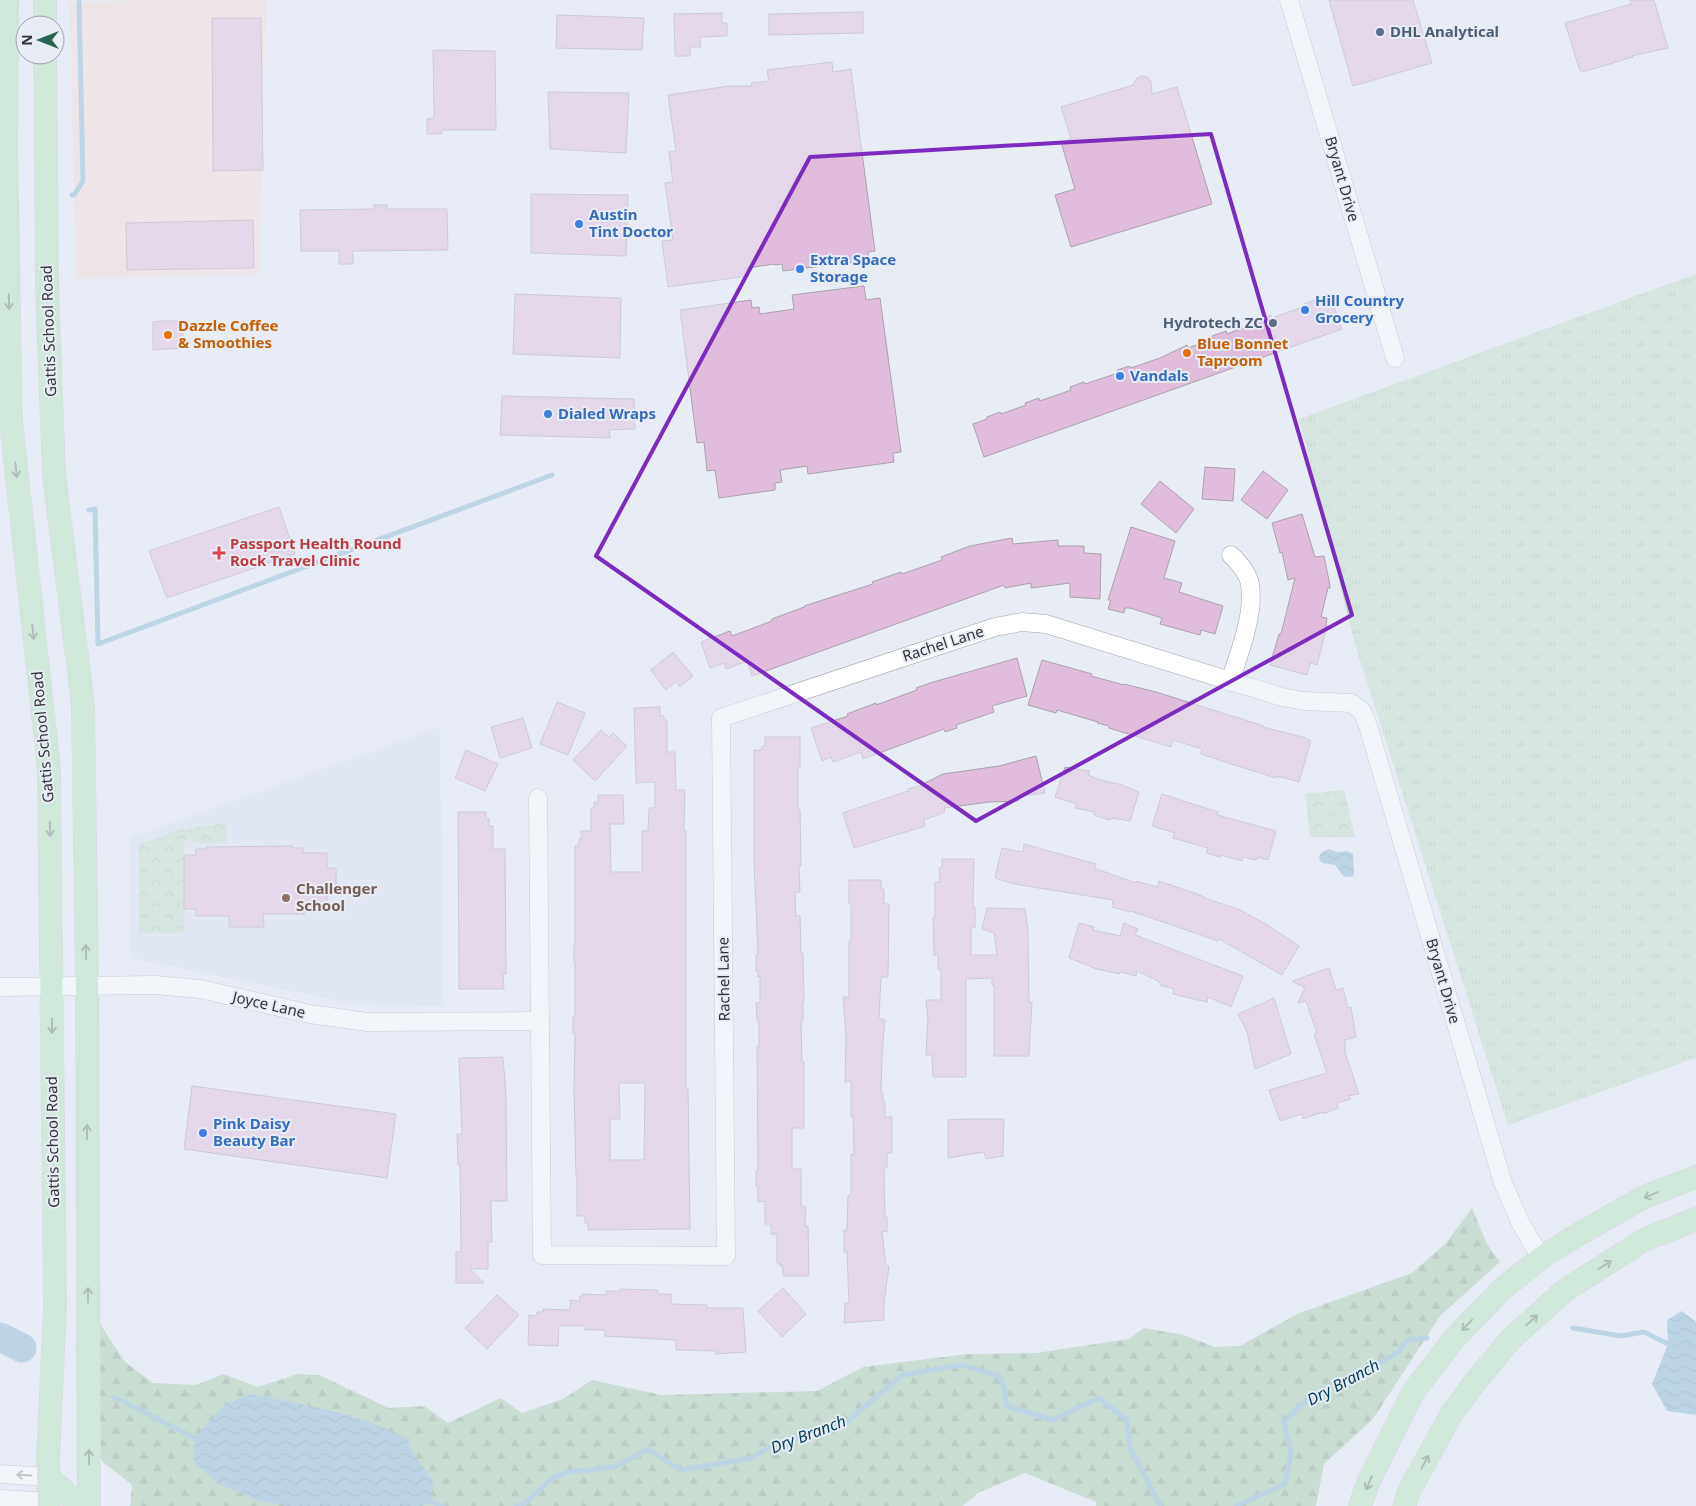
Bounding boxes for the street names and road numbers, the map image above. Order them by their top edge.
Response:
street label: Bryant Drive [1321,134,1365,224]
street label: Gattis School Road [36,265,60,397]
street label: Rachel Lane [899,620,986,666]
street label: Gattis School Road [26,671,58,804]
street label: Bryant Drive [1422,936,1466,1026]
street label: Rachel Lane [712,937,734,1021]
street label: Joyce Lane [229,985,308,1022]
street label: Gattis School Road [41,1076,63,1208]

